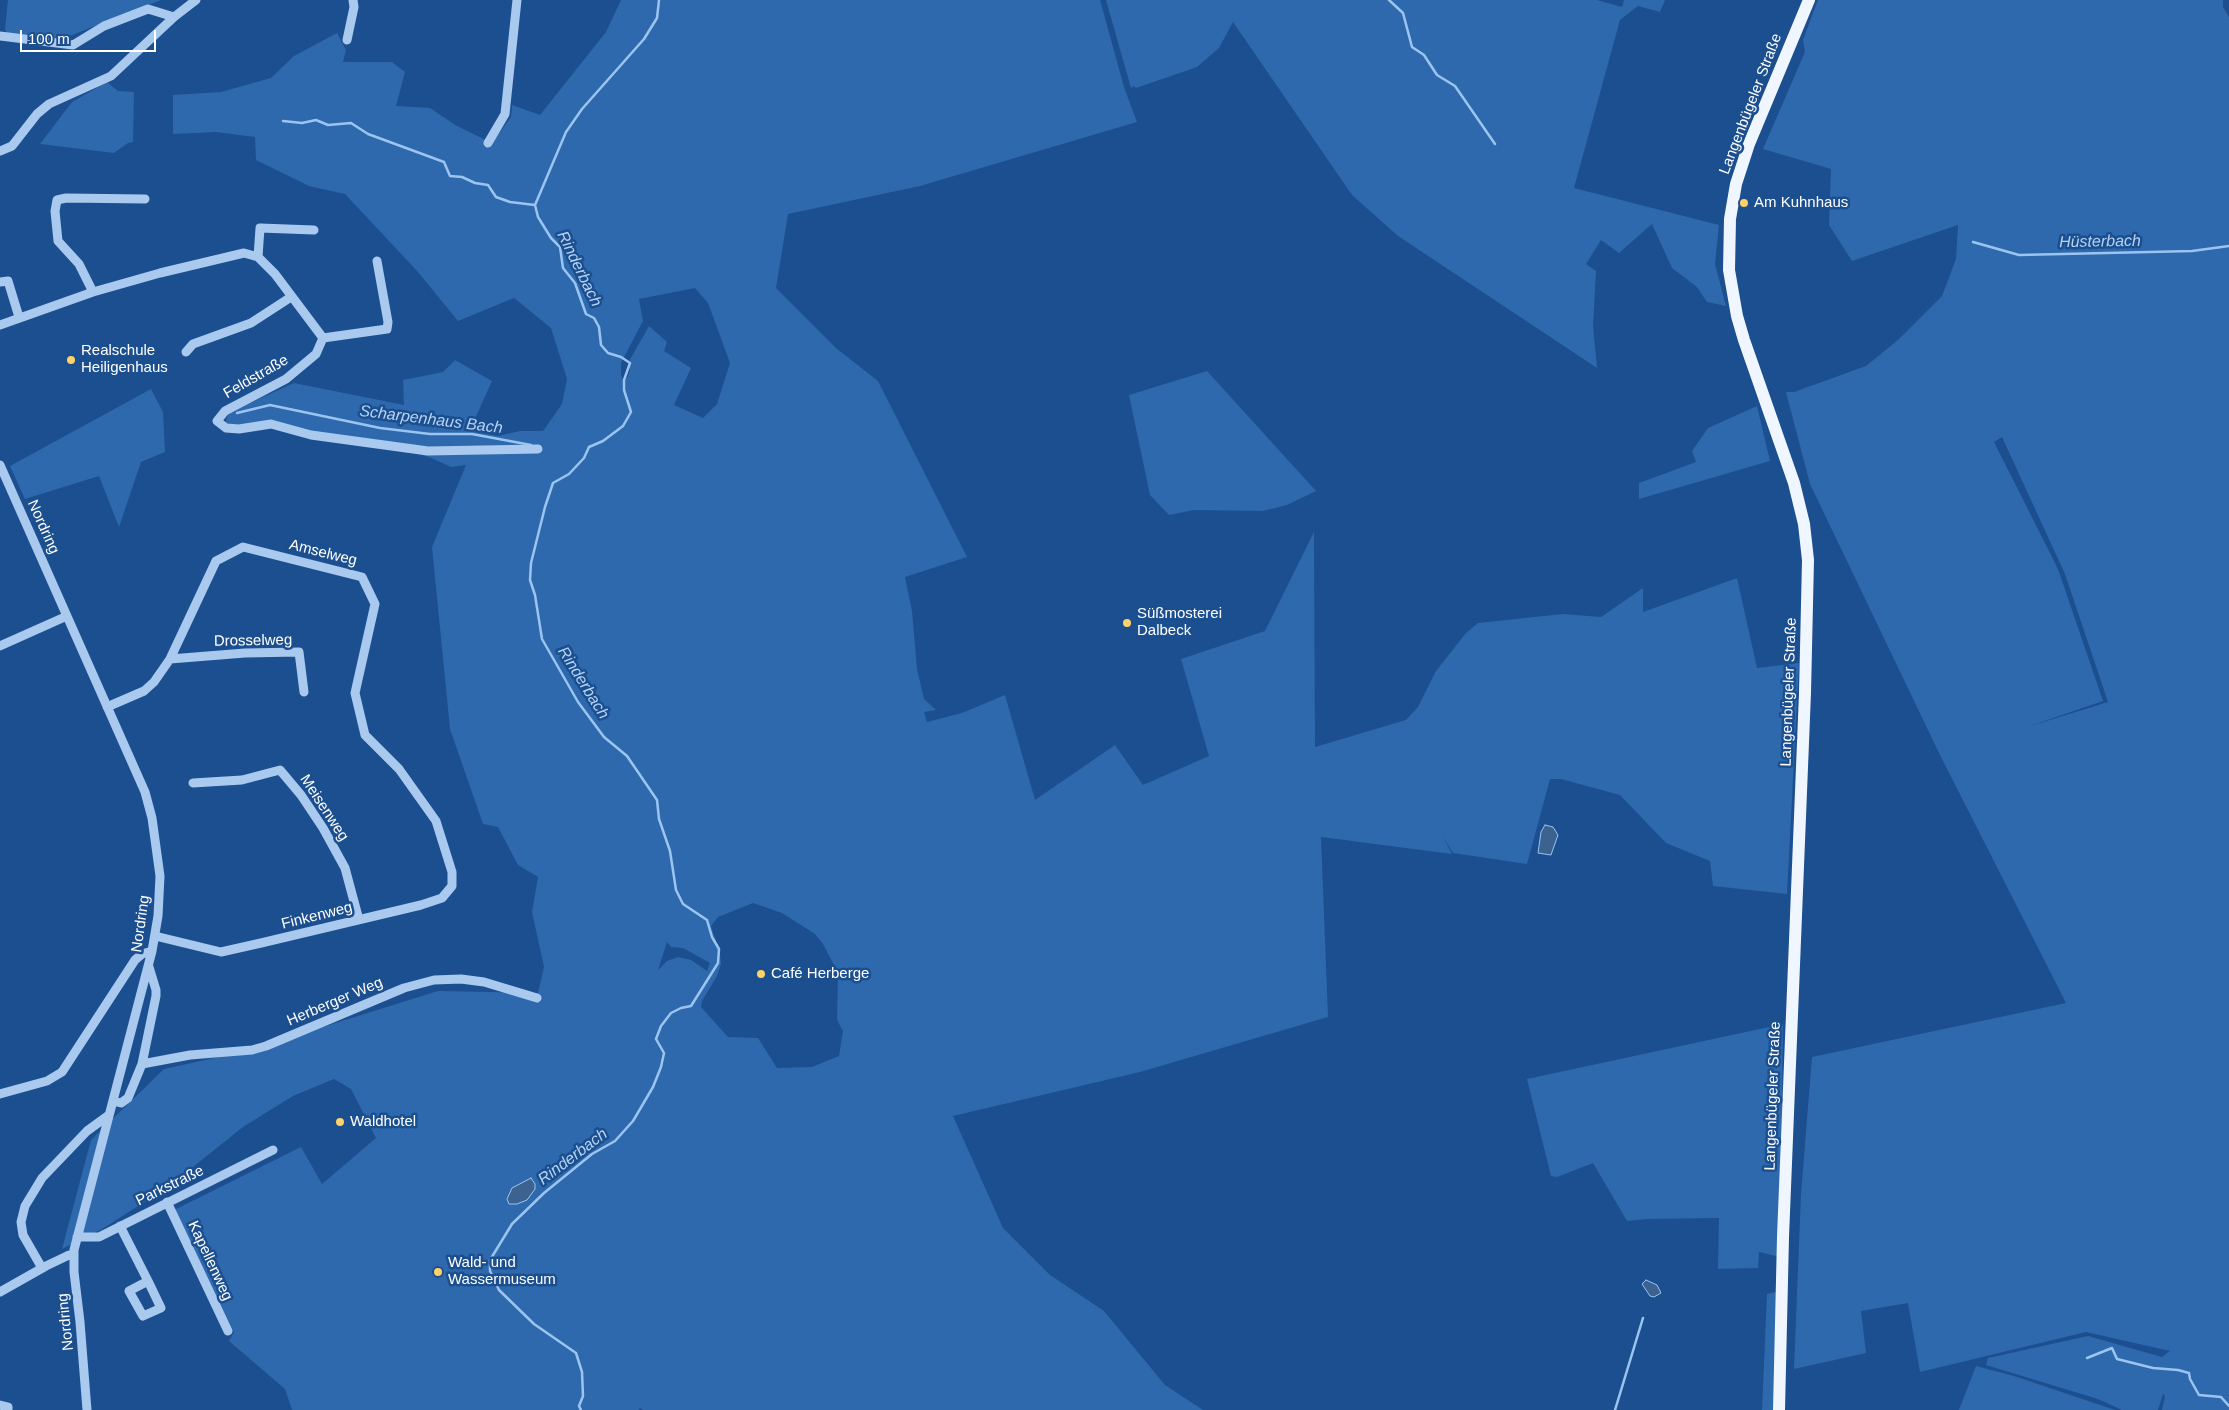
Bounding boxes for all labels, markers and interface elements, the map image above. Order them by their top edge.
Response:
scale bar [22,20,159,52]
text: 100 m [28,30,70,47]
street label: Langenbügeler Straße [1716,31,1786,177]
place label: Am Kuhnhaus [1754,194,1848,212]
marker: Am Kuhnhaus [1738,197,1750,209]
water label: Rinderbach [552,228,606,310]
water label: Hüsterbach [2059,232,2141,252]
place label: Realschule Heiligenhaus [81,342,168,377]
street label: Feldstraße [220,351,292,403]
marker: Realschule Heiligenhaus [65,354,77,366]
water label: Scharpenhaus Bach [358,402,504,438]
street label: Nordring [23,497,63,557]
street label: Amselweg [287,536,359,570]
place label: Süßmosterei Dalbeck [1137,605,1222,640]
marker: Süßmosterei Dalbeck [1121,617,1133,629]
street label: Langenbügeler Straße [1777,617,1801,767]
street label: Drosselweg [214,631,292,651]
water label: Rinderbach [553,643,613,723]
street label: Meisenweg [296,771,352,845]
street label: Nordring [128,894,154,954]
street label: Finkenweg [280,898,354,934]
place label: Café Herberge [771,965,869,983]
marker: Café Herberge [755,968,767,980]
street label: Herberger Weg [284,974,386,1030]
street label: Langenbügeler Straße [1761,1021,1785,1171]
place label: Waldhotel [350,1113,416,1131]
marker: Waldhotel [334,1116,346,1128]
water label: Rinderbach [535,1125,611,1189]
street label: Parkstraße [133,1162,207,1210]
street label: Kapellenweg [184,1218,236,1304]
place label: Wald- und Wassermuseum [448,1254,556,1289]
marker: Wald- und Wassermuseum [432,1266,444,1278]
street label: Nordring [54,1292,78,1352]

